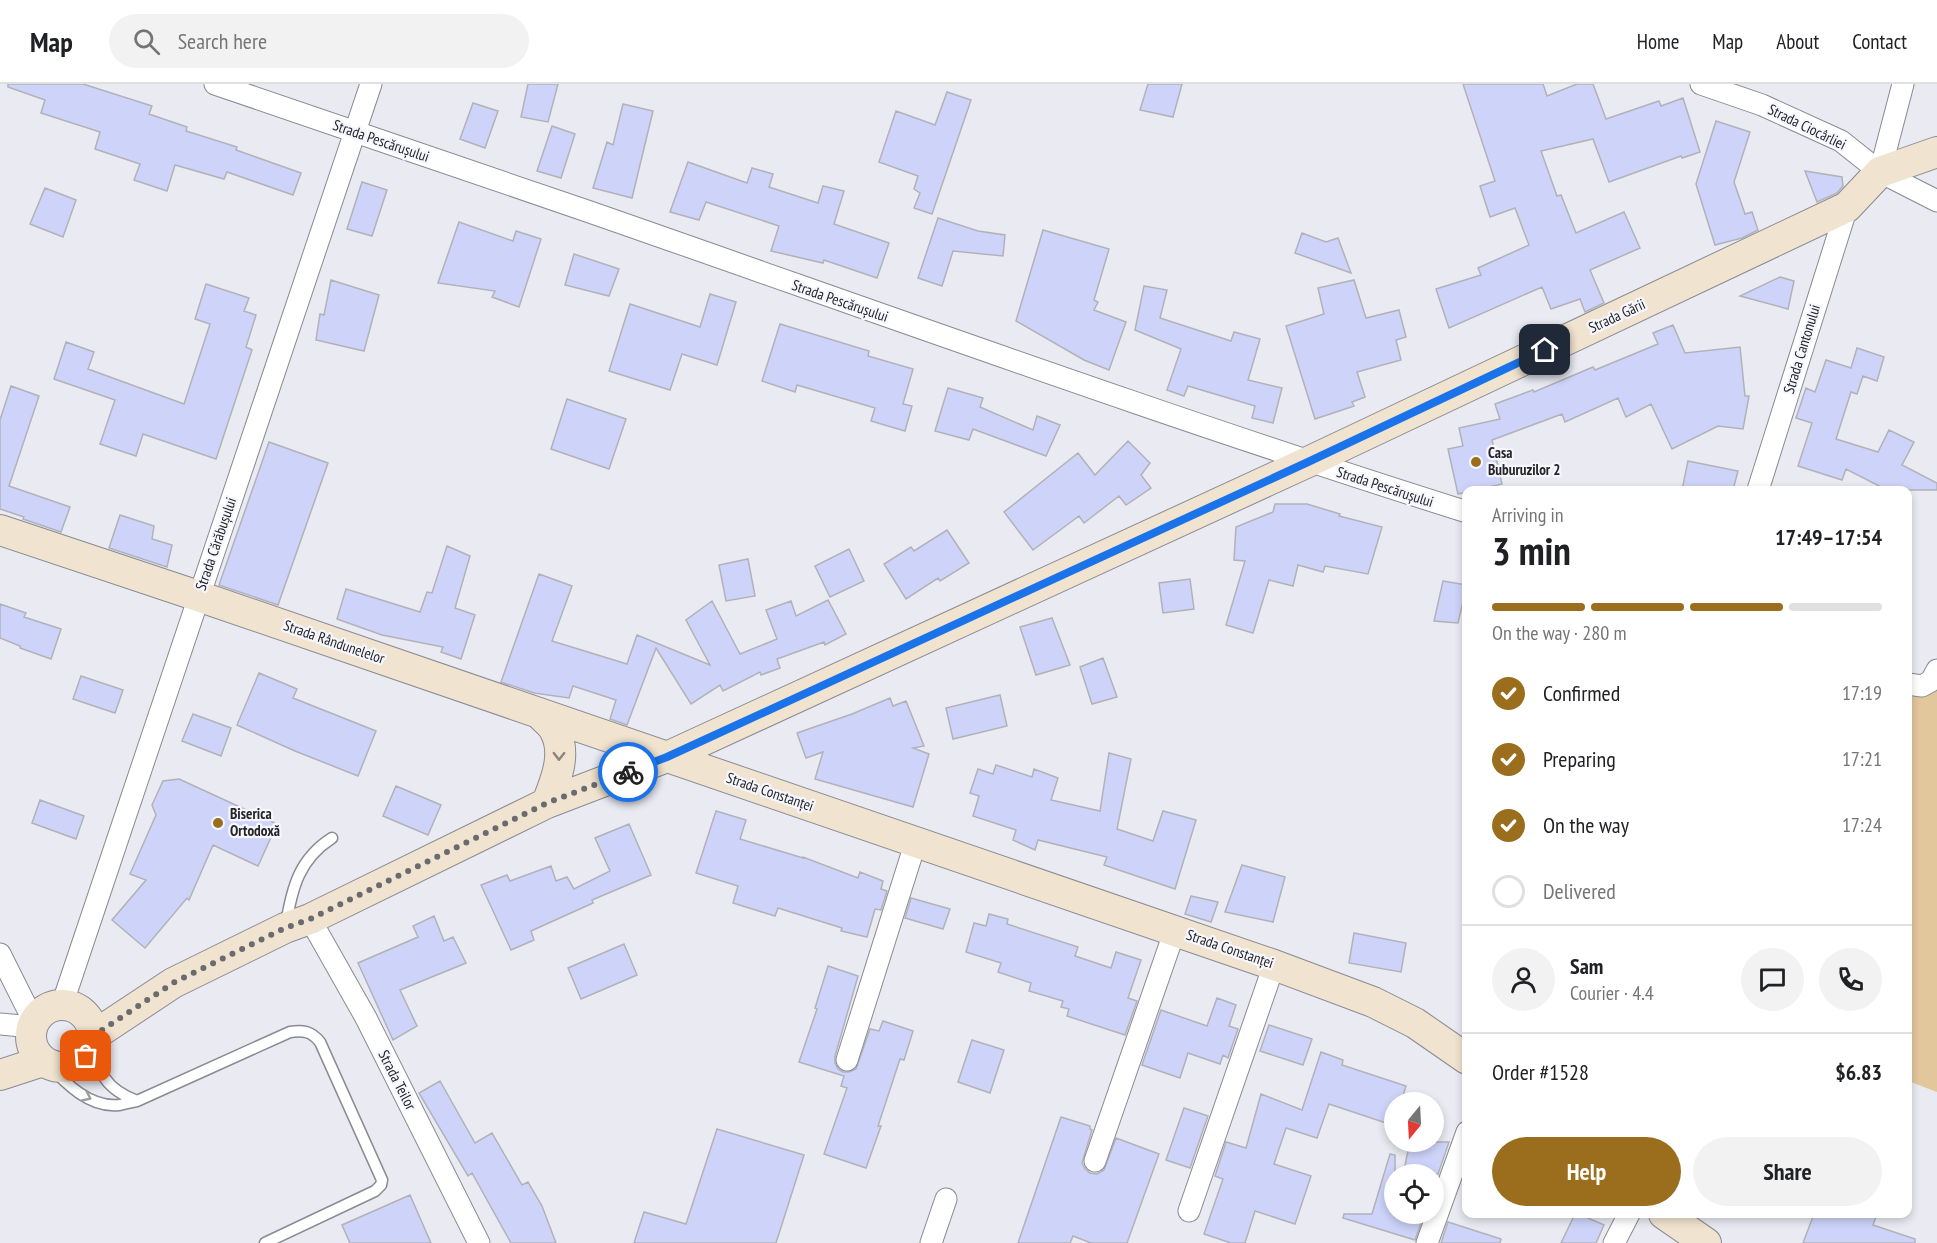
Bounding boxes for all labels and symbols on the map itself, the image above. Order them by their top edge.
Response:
street label: Strada Ciocârliei [1765,99,1849,154]
street label: Strada Pescărușului [330,115,432,166]
street label: Strada Pescărușului [789,275,891,326]
street label: Strada Gării [1585,294,1648,337]
street label: Strada Cantonului [1779,302,1824,396]
pin [1519,324,1570,375]
place label: Casa Buburuzilor 2 [1488,443,1561,479]
marker: Casa Buburuzilor 2 [1469,455,1483,469]
street label: Strada Pescărușului [1334,462,1436,511]
street label: Strada Cărăbușului [191,495,240,593]
street label: Strada Rândunelelor [281,615,388,668]
courier [598,742,658,802]
one-way arrow [553,751,566,760]
street label: Strada Constanței [724,768,816,815]
place label: Biserica Ortodoxă [230,804,280,840]
marker: Biserica Ortodoxă [211,816,225,830]
street label: Strada Constanței [1184,925,1276,972]
pin [60,1030,111,1081]
street label: Strada Teilor [374,1047,421,1114]
one-way arrow [81,1090,92,1102]
north arrow [1384,1092,1444,1152]

